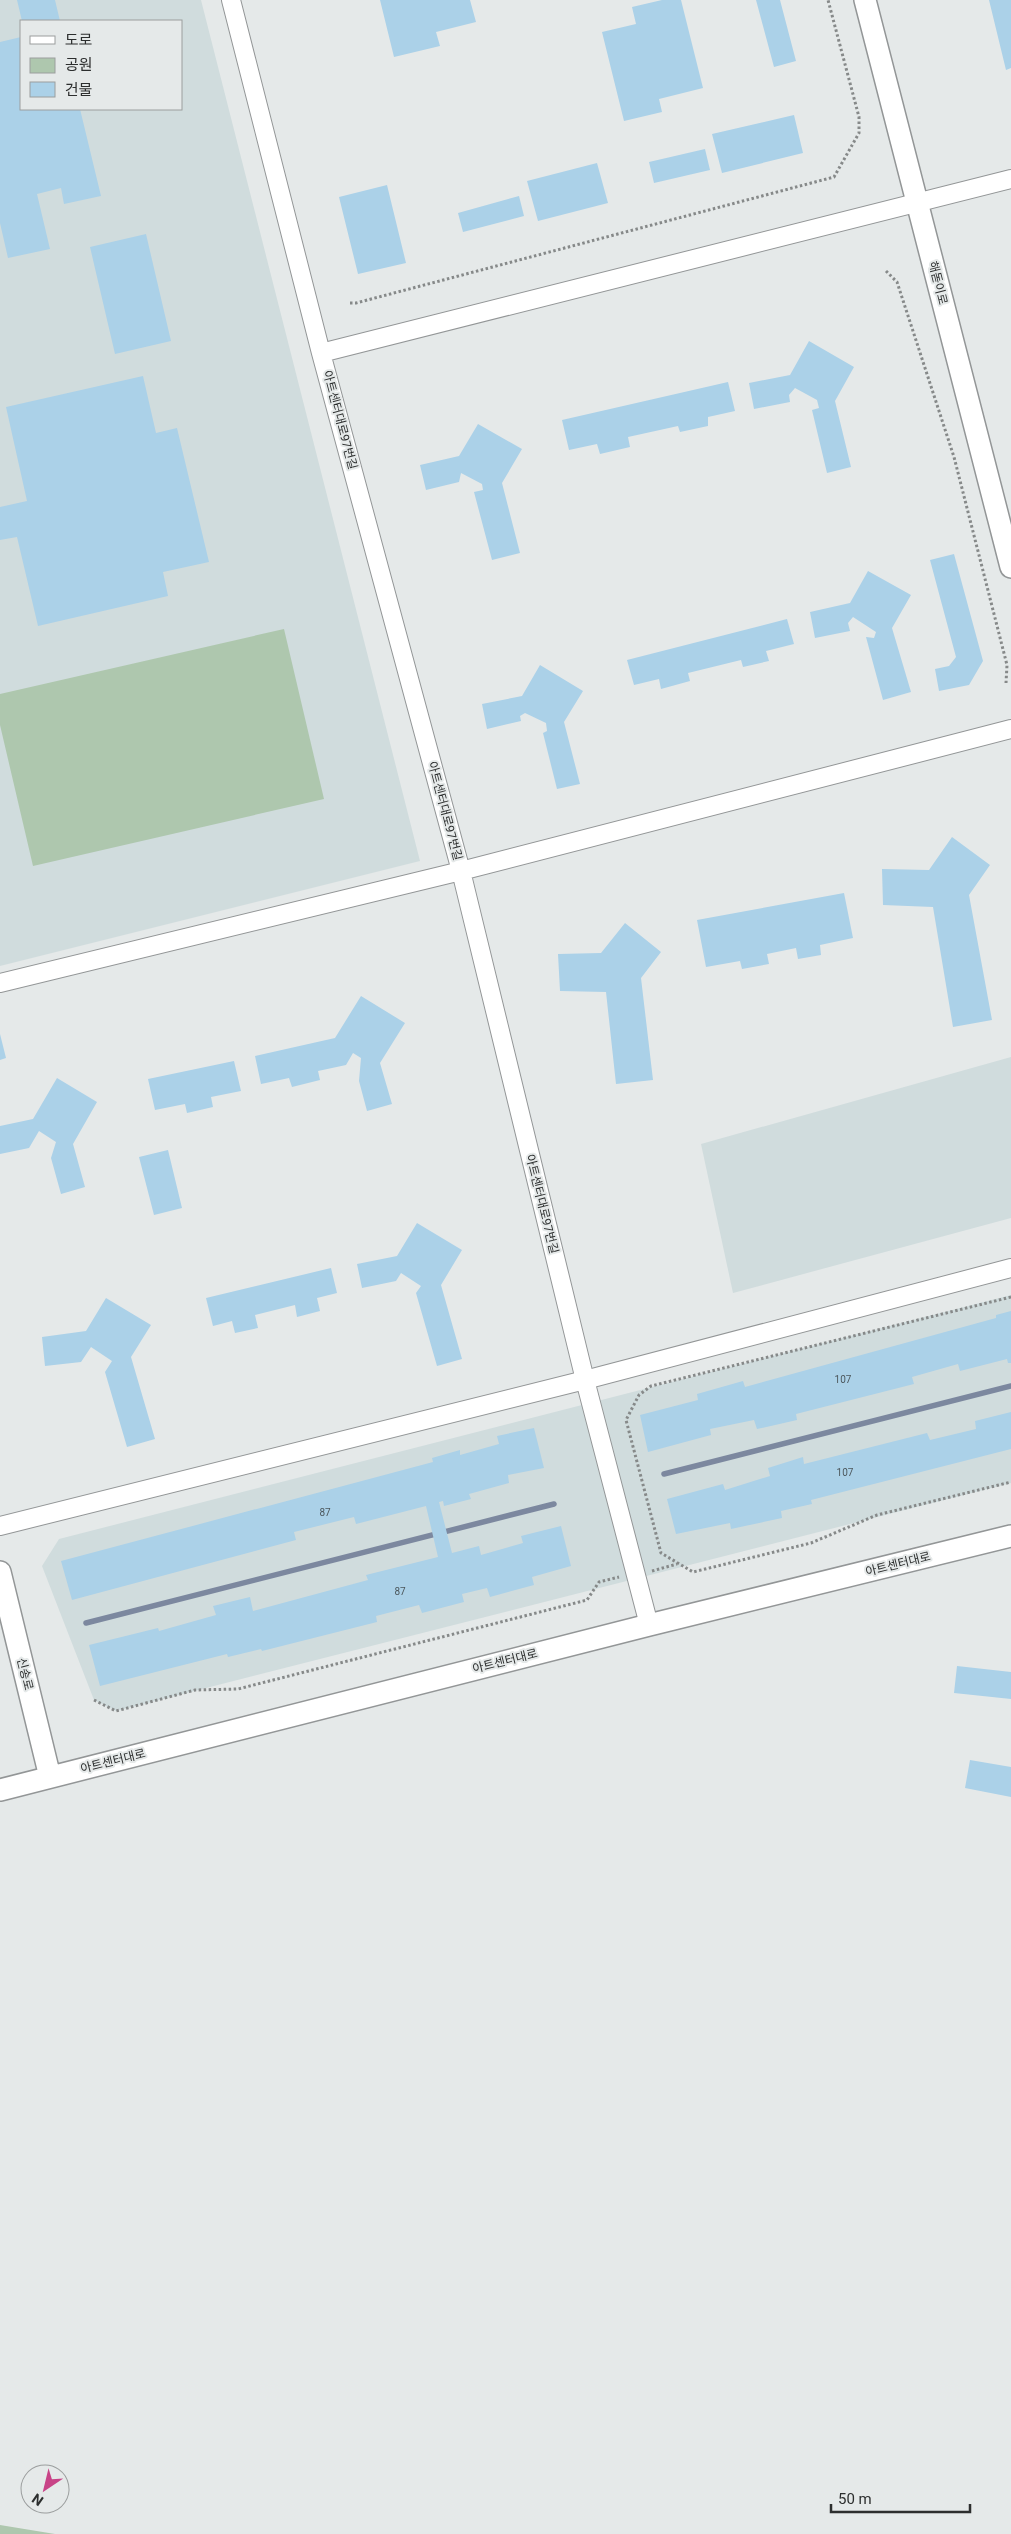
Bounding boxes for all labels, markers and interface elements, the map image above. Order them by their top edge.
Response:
legend [20,20,182,110]
text: 도로 [65,31,93,49]
text: 공원 [65,56,93,74]
text: 건물 [65,81,93,99]
street label: 해돋이로 [926,260,950,306]
street label: 아트센터대로97번길 [320,369,360,471]
street label: 아트센터대로97번길 [425,760,465,862]
street label: 아트센터대로97번길 [523,1153,561,1255]
house number: 107 [835,1374,852,1385]
house number: 107 [837,1467,854,1478]
house number: 87 [319,1507,331,1518]
street label: 아트센터대로 [864,1549,932,1579]
house number: 87 [394,1586,406,1597]
street label: 아트센터대로 [471,1646,539,1676]
street label: 신송로 [14,1656,36,1692]
street label: 아트센터대로 [79,1746,147,1776]
north arrow [20,2464,70,2514]
scale bar [831,2482,970,2514]
text: N [29,2490,46,2509]
text: 50 m [838,2490,872,2508]

